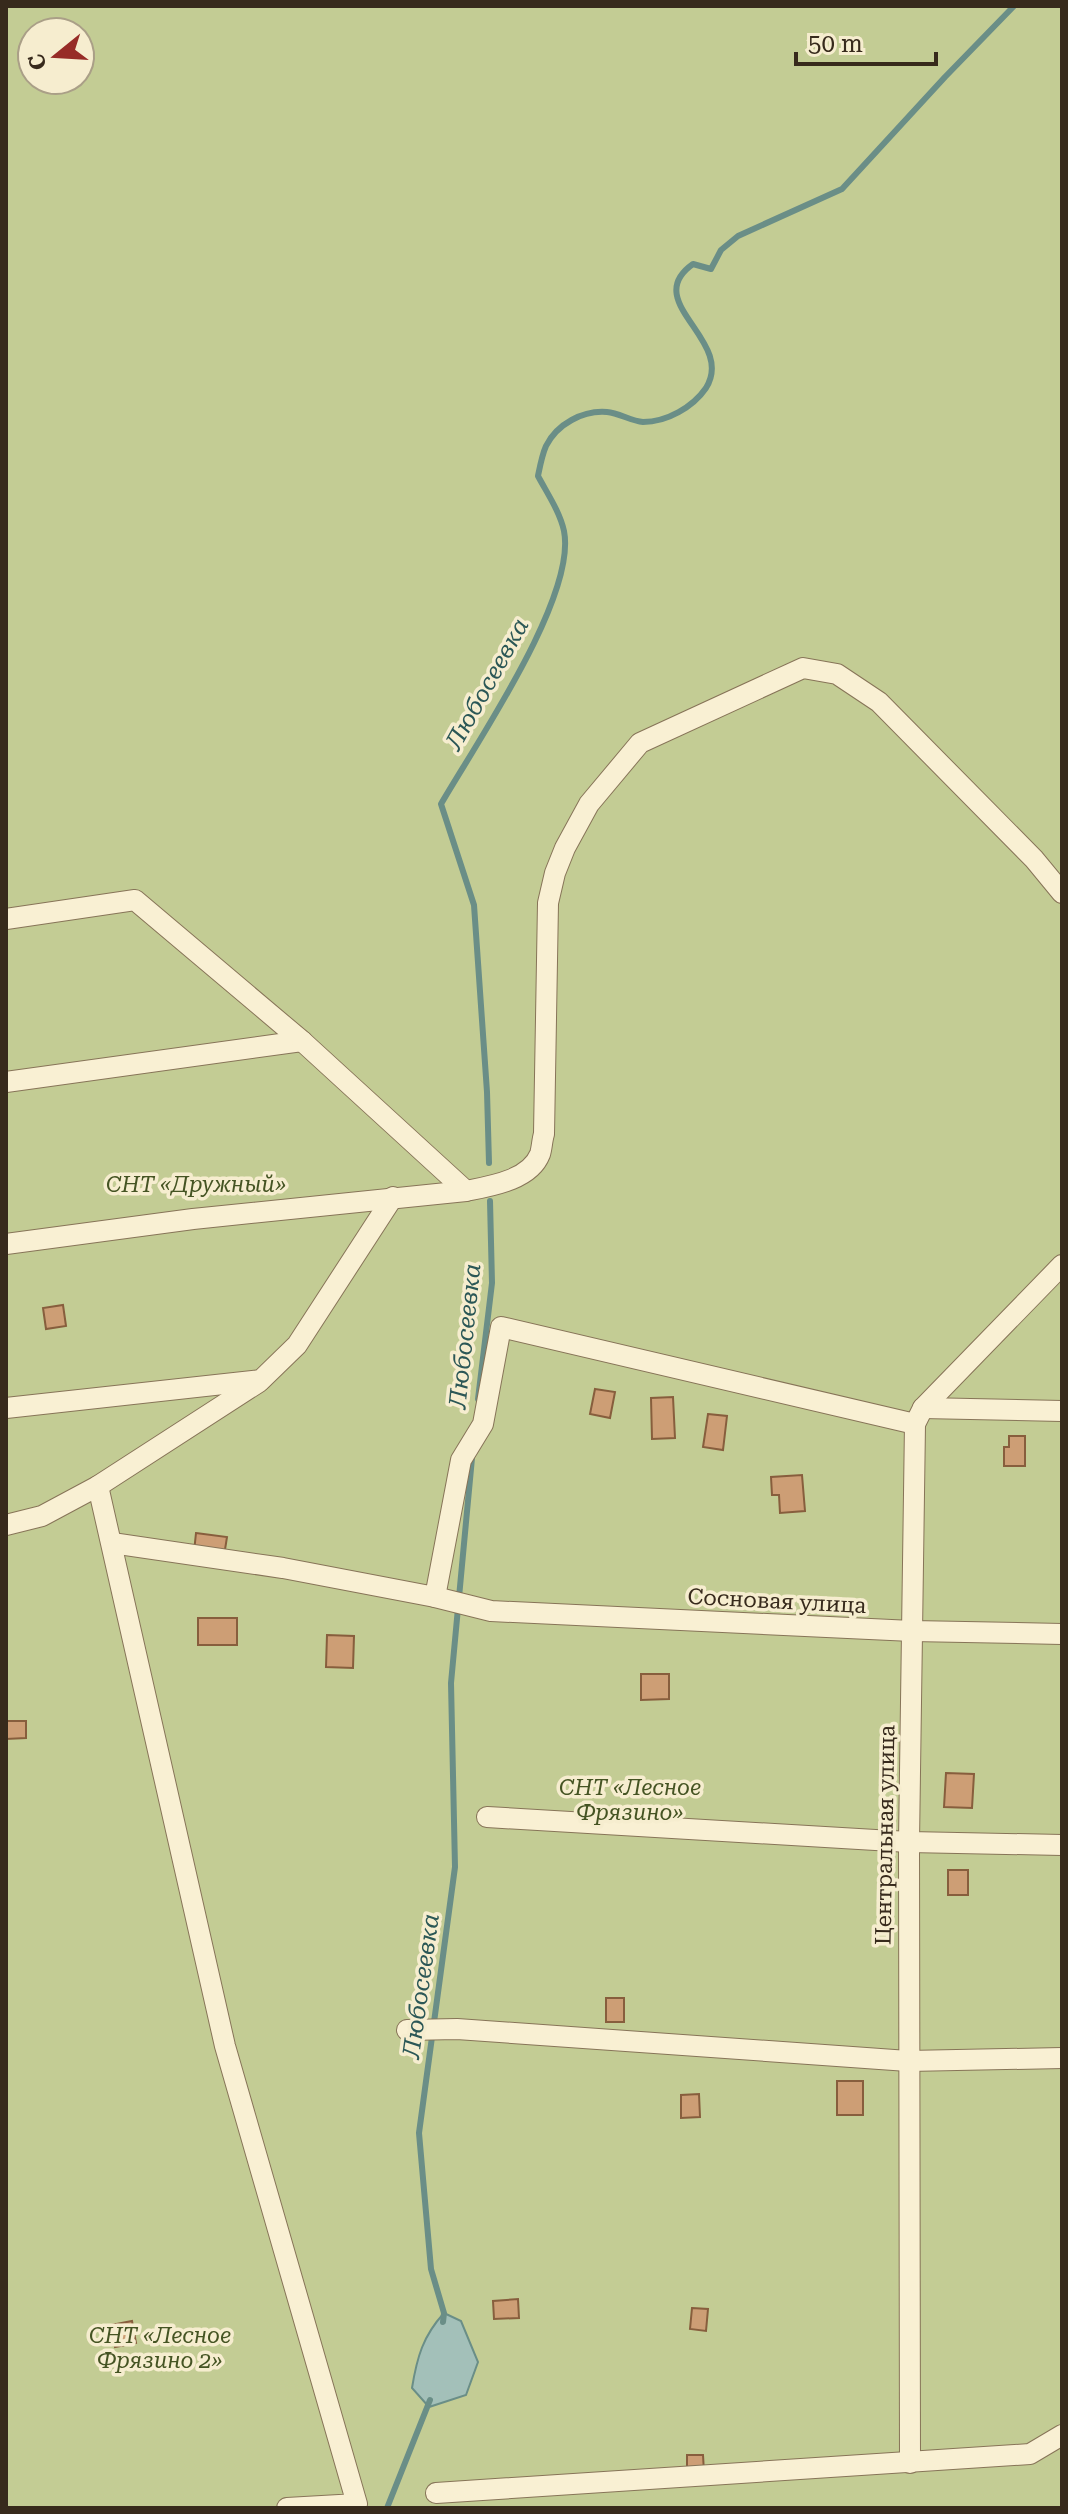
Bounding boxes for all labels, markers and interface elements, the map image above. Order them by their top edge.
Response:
north arrow [16,16,96,96]
scale bar [796,16,936,66]
text: 50 m [808,30,863,58]
text: С [23,51,52,73]
water label: Любосеевка [438,614,535,756]
park label: СНТ «Дружный» [106,1172,286,1197]
water label: Любосеевка [443,1262,487,1412]
street label: Сосновая улица [687,1584,867,1618]
street label: Центральная улица [871,1725,899,1945]
park label: СНТ «Лесное Фрязино» [559,1775,701,1825]
water label: Любосеевка [397,1912,445,2062]
park label: СНТ «Лесное Фрязино 2» [89,2323,231,2373]

